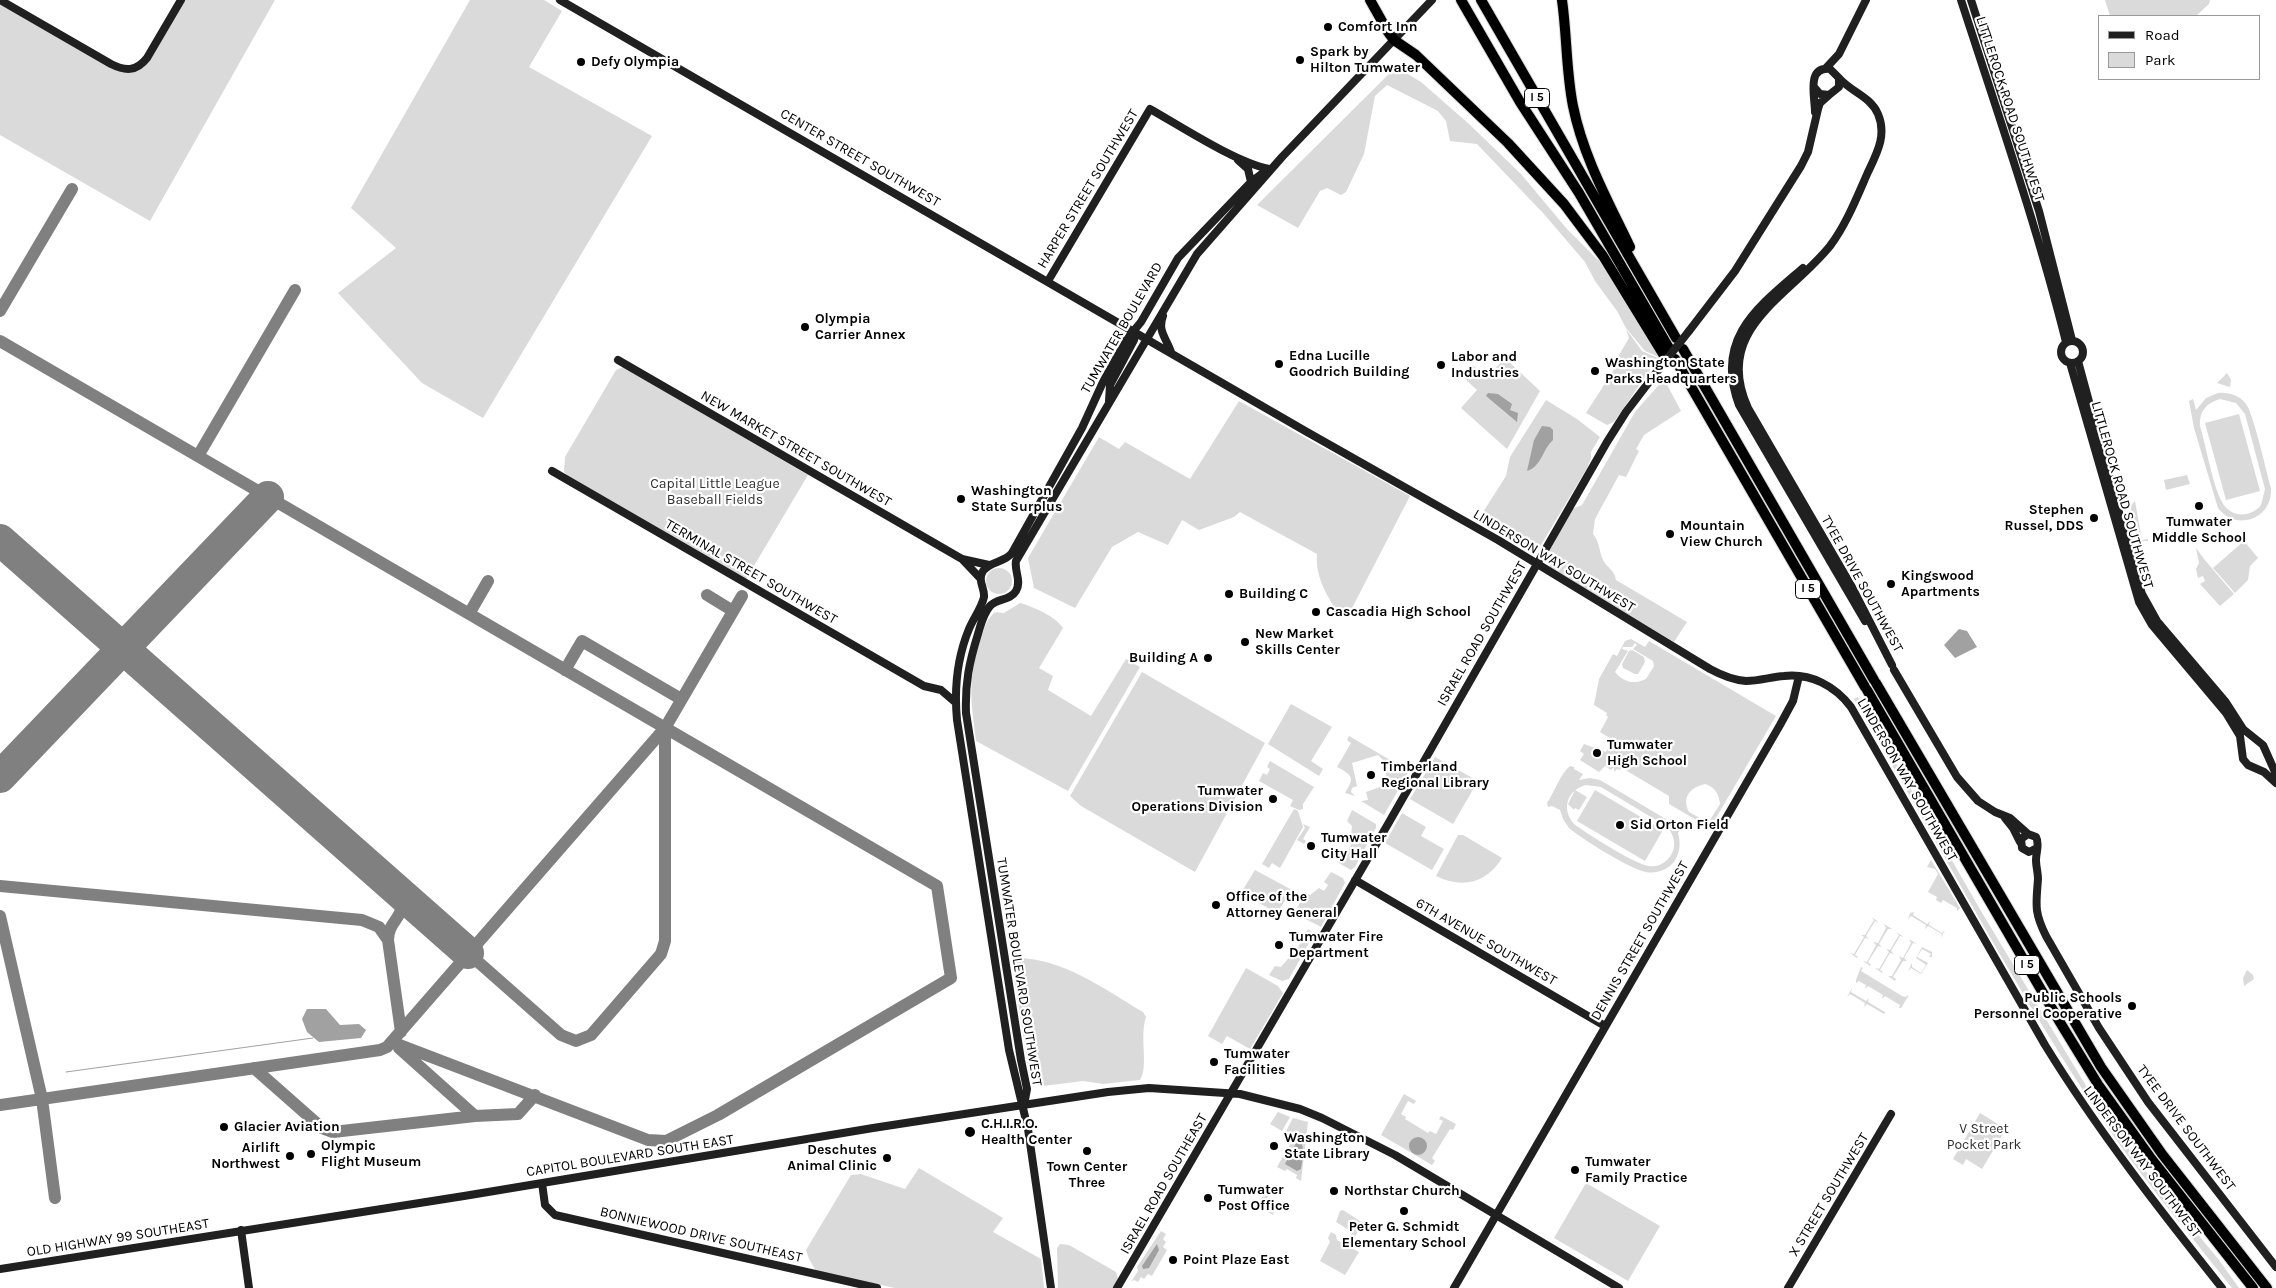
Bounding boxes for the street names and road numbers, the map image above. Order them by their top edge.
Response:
street label: LITTLEROCK ROAD SOUTHWEST [1972,14,2048,204]
road number: I 5 [1524,89,1550,108]
street label: CENTER STREET SOUTHWEST [777,105,943,211]
street label: HARPER STREET SOUTHWEST [1034,106,1142,272]
street label: TUMWATER BOULEVARD [1078,259,1166,397]
street label: NEW MARKET STREET SOUTHWEST [698,387,894,511]
street label: LITTLEROCK ROAD SOUTHWEST [2087,399,2157,591]
street label: LINDERSON WAY SOUTHWEST [1470,506,1638,616]
street label: TYEE DRIVE SOUTHWEST [1817,513,1907,655]
street label: TERMINAL STREET SOUTHWEST [662,516,840,628]
street label: ISRAEL ROAD SOUTHWEST [1434,559,1530,709]
road number: I 5 [1796,580,1820,598]
street label: LINDERSON WAY SOUTHWEST [1853,695,1961,865]
street label: TUMWATER BOULEVARD SOUTHWEST [993,857,1045,1087]
street label: DENNIS STREET SOUTHWEST [1587,858,1693,1024]
street label: 6TH AVENUE SOUTHWEST [1413,895,1559,989]
road number: I 5 [2014,956,2040,974]
street label: TYEE DRIVE SOUTHWEST [2133,1062,2239,1194]
street label: LINDERSON WAY SOUTHWEST [2079,1083,2205,1241]
street label: ISRAEL ROAD SOUTHEAST [1117,1111,1211,1257]
street label: X STREET SOUTHWEST [1785,1130,1873,1260]
street label: CAPITOL BOULEVARD SOUTH EAST [525,1131,735,1181]
street label: BONNIEWOOD DRIVE SOUTHEAST [598,1204,804,1266]
street label: OLD HIGHWAY 99 SOUTHEAST [26,1215,210,1261]

